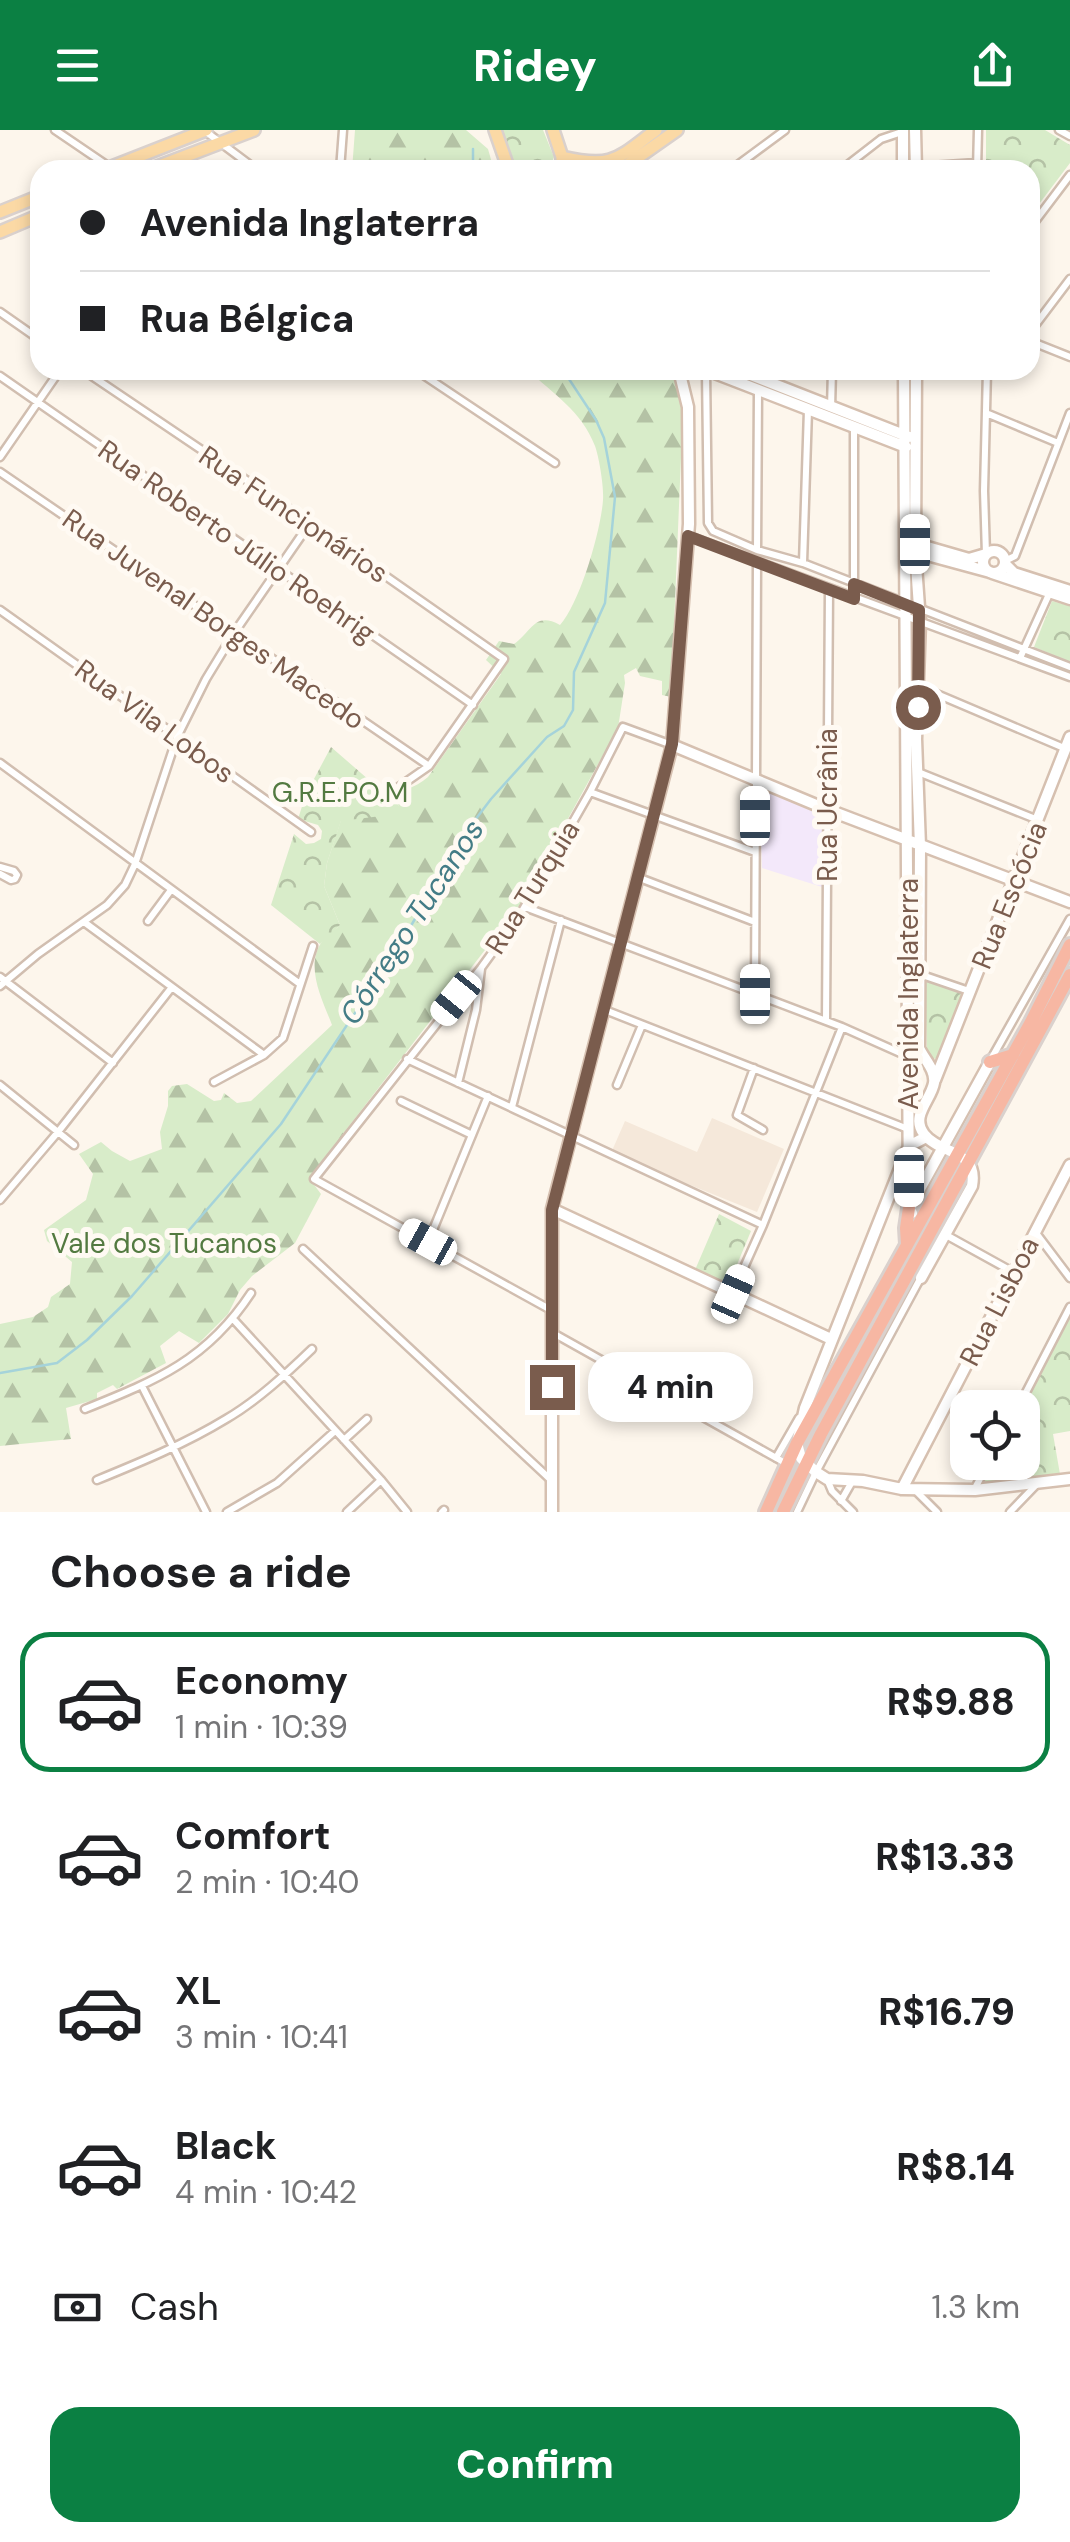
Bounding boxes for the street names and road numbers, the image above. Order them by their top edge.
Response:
street label: Rua Roberto Júlio Roehrig [91,432,383,651]
street label: Rua Funcionários [192,437,396,591]
street label: Rua Juvenal Borges Macedo [55,501,372,738]
street label: Rua Vila Lobos [68,651,242,792]
street label: Rua Ucrânia [809,728,846,882]
street label: Rua Turquia [477,813,588,961]
street label: Rua Escócia [963,816,1056,974]
street label: Avenida Inglaterra [890,878,927,1110]
street label: Rua Lisboa [951,1230,1048,1372]

